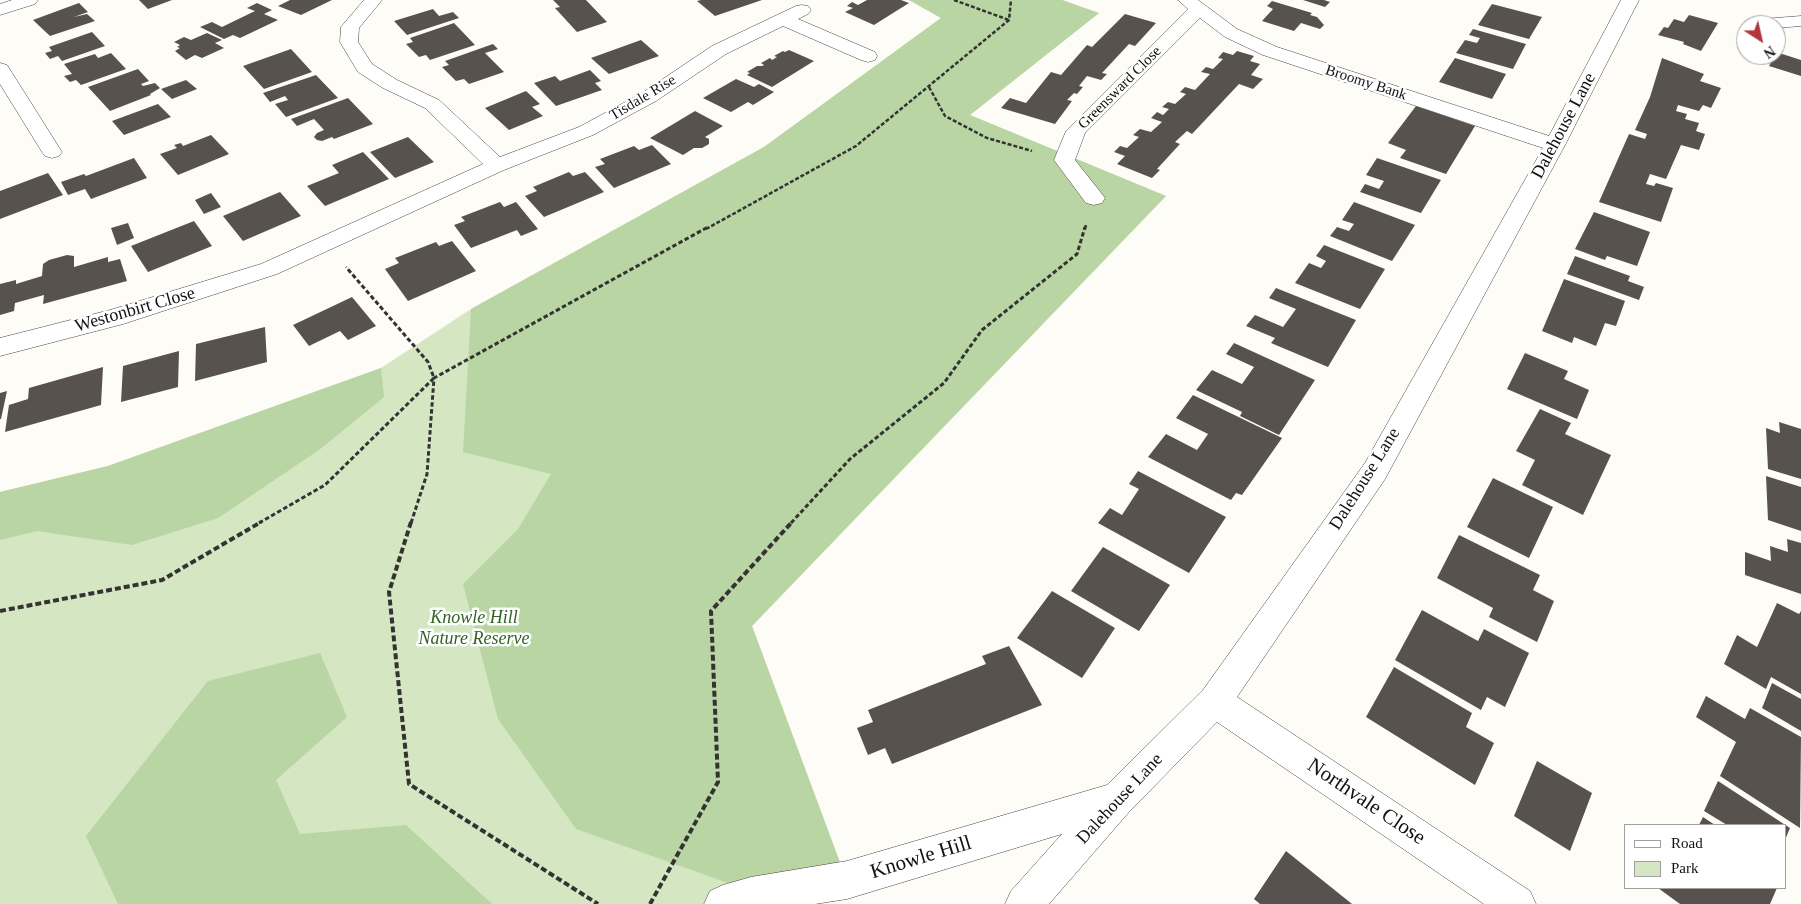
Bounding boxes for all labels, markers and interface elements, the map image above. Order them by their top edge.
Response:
north arrow [1736,15,1786,65]
street label: Greensward Close [1075,43,1165,133]
text: N [1761,43,1778,61]
street label: Broomy Bank [1323,61,1409,105]
street label: Dalehouse Lane [1527,70,1601,182]
street label: Tisdale Rise [607,71,679,125]
street label: Westonbirt Close [72,283,198,337]
street label: Dalehouse Lane [1325,424,1405,534]
park label: Knowle Hill Nature Reserve [419,607,529,650]
street label: Dalehouse Lane [1072,749,1168,849]
street label: Northvale Close [1302,753,1430,851]
legend [1624,824,1786,889]
street label: Knowle Hill [867,831,975,885]
text: Road [1671,835,1703,851]
text: Park [1671,860,1699,876]

